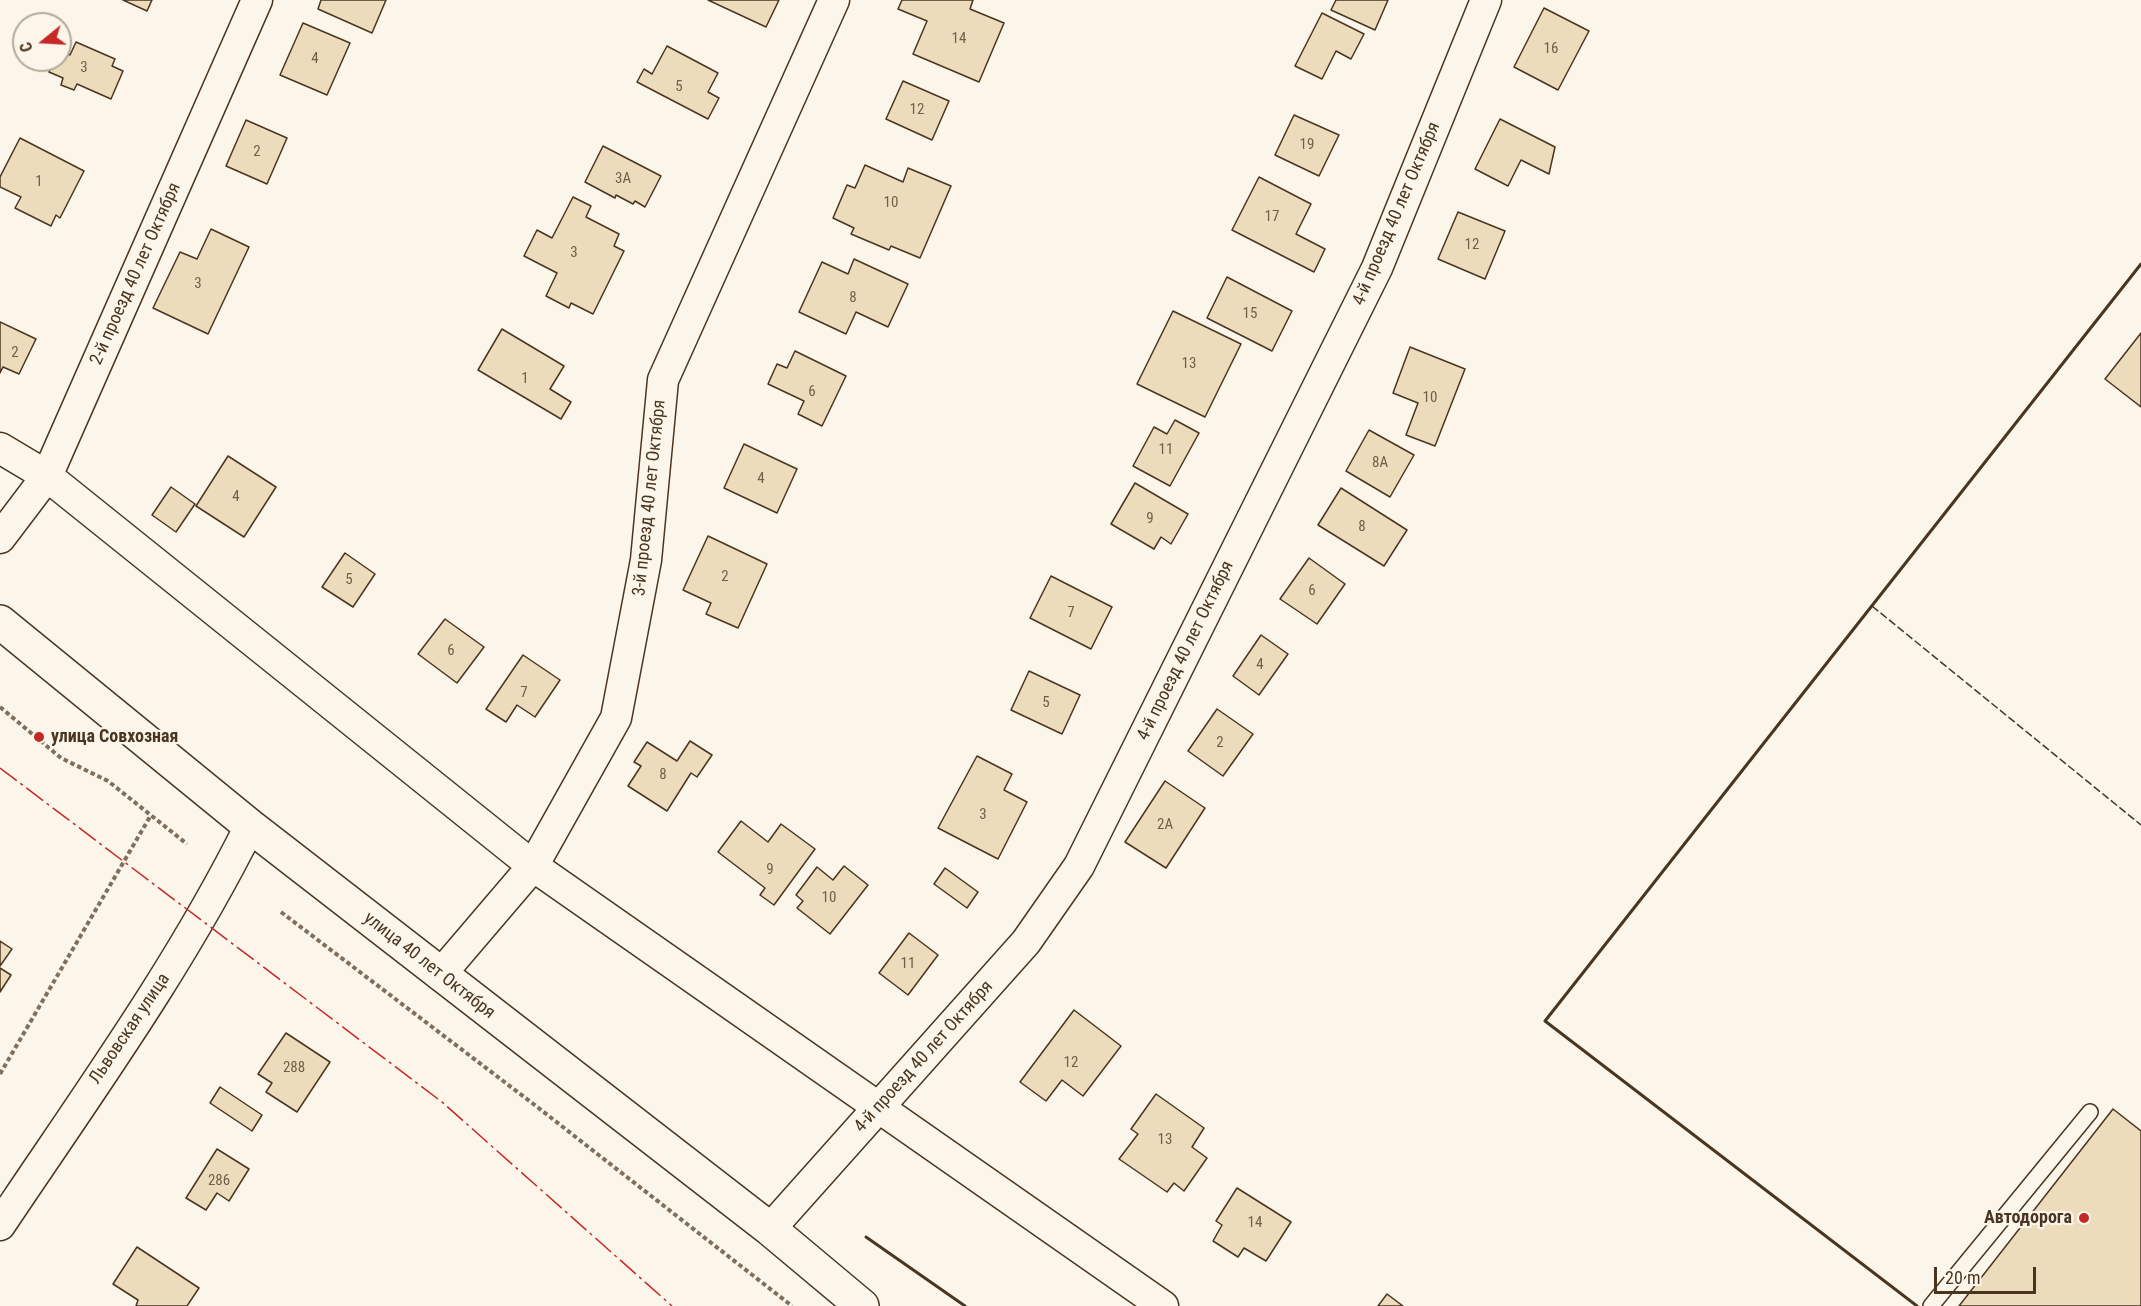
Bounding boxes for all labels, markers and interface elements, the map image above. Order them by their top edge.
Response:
north arrow [12,12,72,72]
house number: 14 [952,30,966,48]
text: С [16,40,37,54]
house number: 16 [1544,40,1558,58]
house number: 4 [311,50,319,68]
house number: 3 [80,59,88,77]
house number: 5 [675,78,683,96]
house number: 12 [910,101,924,119]
street label: 4-й проезд 40 лет Октября [1349,119,1445,309]
house number: 19 [1300,136,1314,154]
house number: 2 [253,143,261,161]
house number: 3А [615,170,631,188]
house number: 1 [35,173,43,191]
street label: 2-й проезд 40 лет Октября [86,180,186,368]
house number: 10 [884,194,898,212]
house number: 17 [1265,208,1279,226]
house number: 12 [1465,236,1479,254]
house number: 3 [570,244,578,262]
house number: 3 [194,275,202,293]
house number: 8 [849,289,857,307]
house number: 15 [1243,305,1257,323]
house number: 2 [11,344,19,362]
house number: 13 [1182,355,1196,373]
house number: 1 [521,370,529,388]
house number: 6 [808,383,816,401]
house number: 10 [1423,389,1437,407]
street label: 3-й проезд 40 лет Октября [629,399,671,597]
house number: 11 [1159,441,1173,459]
house number: 8А [1372,454,1388,472]
house number: 4 [757,470,765,488]
house number: 4 [232,488,240,506]
house number: 9 [1146,510,1154,528]
house number: 8 [1358,518,1366,536]
street label: 4-й проезд 40 лет Октября [1133,558,1239,744]
house number: 2 [721,568,729,586]
house number: 5 [345,571,353,589]
house number: 6 [1308,582,1316,600]
house number: 7 [1067,604,1075,622]
house number: 6 [447,642,455,660]
house number: 4 [1256,656,1264,674]
house number: 7 [520,684,528,702]
house number: 5 [1042,694,1050,712]
place label: улица Совхозная [51,726,178,748]
marker: улица Совхозная [32,730,46,744]
house number: 2 [1216,734,1224,752]
house number: 8 [659,766,667,784]
house number: 3 [979,806,987,824]
house number: 2А [1157,816,1173,834]
house number: 9 [766,861,774,879]
house number: 10 [822,889,836,907]
street label: улица 40 лет Октября [359,908,499,1024]
house number: 11 [901,955,915,973]
street label: Львовская улица [85,970,175,1088]
street label: 4-й проезд 40 лет Октября [850,977,998,1137]
house number: 12 [1064,1054,1078,1072]
house number: 288 [283,1059,305,1077]
house number: 13 [1158,1131,1172,1149]
house number: 286 [208,1172,230,1190]
place label: Автодорога [1984,1207,2072,1229]
marker: Автодорога [2077,1211,2091,1225]
house number: 14 [1248,1214,1262,1232]
scale bar [1937,1255,2039,1293]
text: 20 m [1945,1267,1980,1288]

